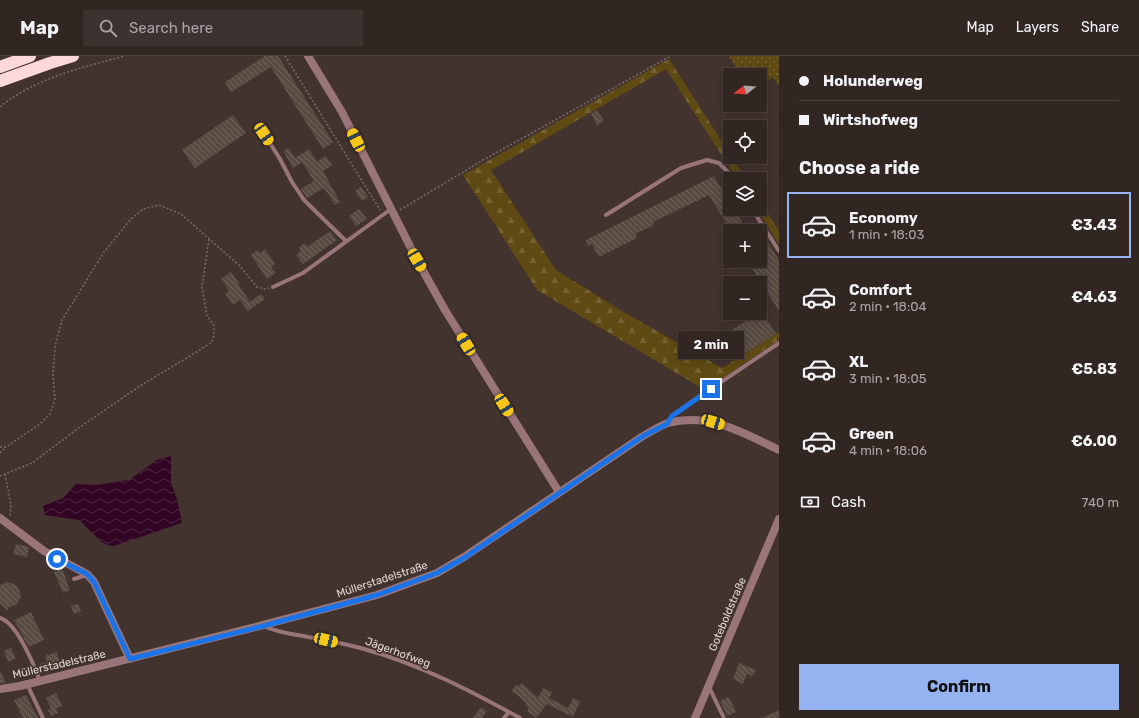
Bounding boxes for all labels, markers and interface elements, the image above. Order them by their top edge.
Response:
search box [83,10,363,46]
text: Map [20,16,59,39]
icon: search [97,17,119,39]
text: Search here [129,19,213,37]
text: Map [967,19,994,36]
text: Layers [1016,19,1059,36]
text: Share [1081,19,1119,36]
north arrow [723,68,767,112]
map controls [723,68,767,320]
text: Holunderweg [823,72,923,90]
text: Wirtshofweg [823,111,918,129]
button: locate [723,120,767,164]
car [252,121,276,147]
car [345,127,367,153]
text: Choose a ride [799,157,920,179]
button: layers [723,172,767,216]
icon: car [801,207,837,243]
text: Economy [849,209,918,227]
text: €3.43 [1071,216,1117,234]
button: + [723,224,767,268]
text: 1 min · 18:03 [849,227,924,242]
car [406,247,428,273]
button: − [723,276,767,320]
icon: car [801,279,837,315]
text: Comfort [849,281,912,299]
text: €4.63 [1071,288,1117,306]
text: 2 min · 18:04 [849,299,927,314]
car [455,331,477,357]
callout: 2 min [678,331,744,359]
text: 2 min [693,337,729,352]
icon: car [801,351,837,387]
text: XL [849,353,868,371]
text: €5.83 [1071,360,1117,378]
text: 3 min · 18:05 [849,371,926,386]
route end [702,380,720,398]
car [493,392,515,418]
car [700,413,726,431]
icon: car [801,423,837,459]
text: Green [849,425,894,443]
text: €6.00 [1071,432,1117,450]
text: 4 min · 18:06 [849,443,927,458]
icon: cash [799,491,821,513]
text: Cash [831,493,866,511]
text: 740 m [1082,495,1119,510]
route start [48,550,66,568]
street label: Müllerstadelstraße [335,559,429,600]
street label: Goteboldstraße [706,575,749,653]
car [313,631,339,649]
street label: Jägerhofweg [363,635,432,670]
street label: Müllerstadelstraße [11,647,107,682]
button: Confirm [799,664,1119,710]

